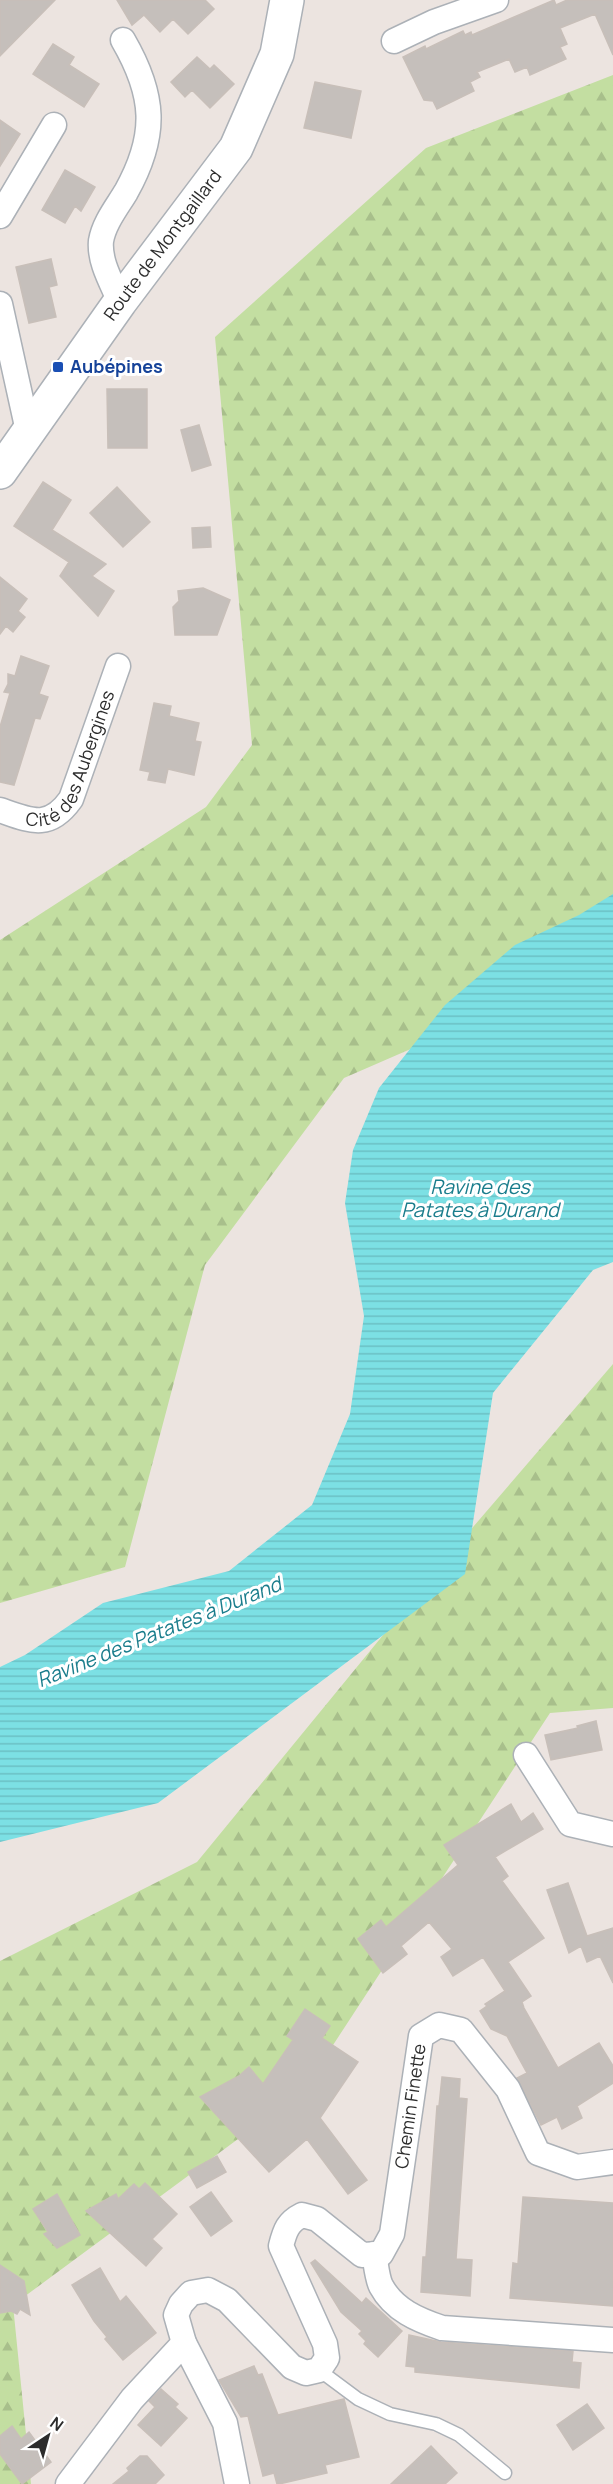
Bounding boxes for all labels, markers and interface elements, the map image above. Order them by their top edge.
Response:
street label: Route de Montgaillard [98,165,226,325]
place label: Aubépines [70,354,163,378]
marker: Aubépines [51,360,65,374]
street label: Cité des Aubergines [24,687,119,832]
water label: Ravine des Patates à Durand [401,1173,562,1223]
water label: Ravine des Patates à Durand [33,1569,288,1693]
street label: Chemin Finette [389,2042,431,2170]
north arrow [18,2406,78,2466]
text: N [46,2412,68,2436]

